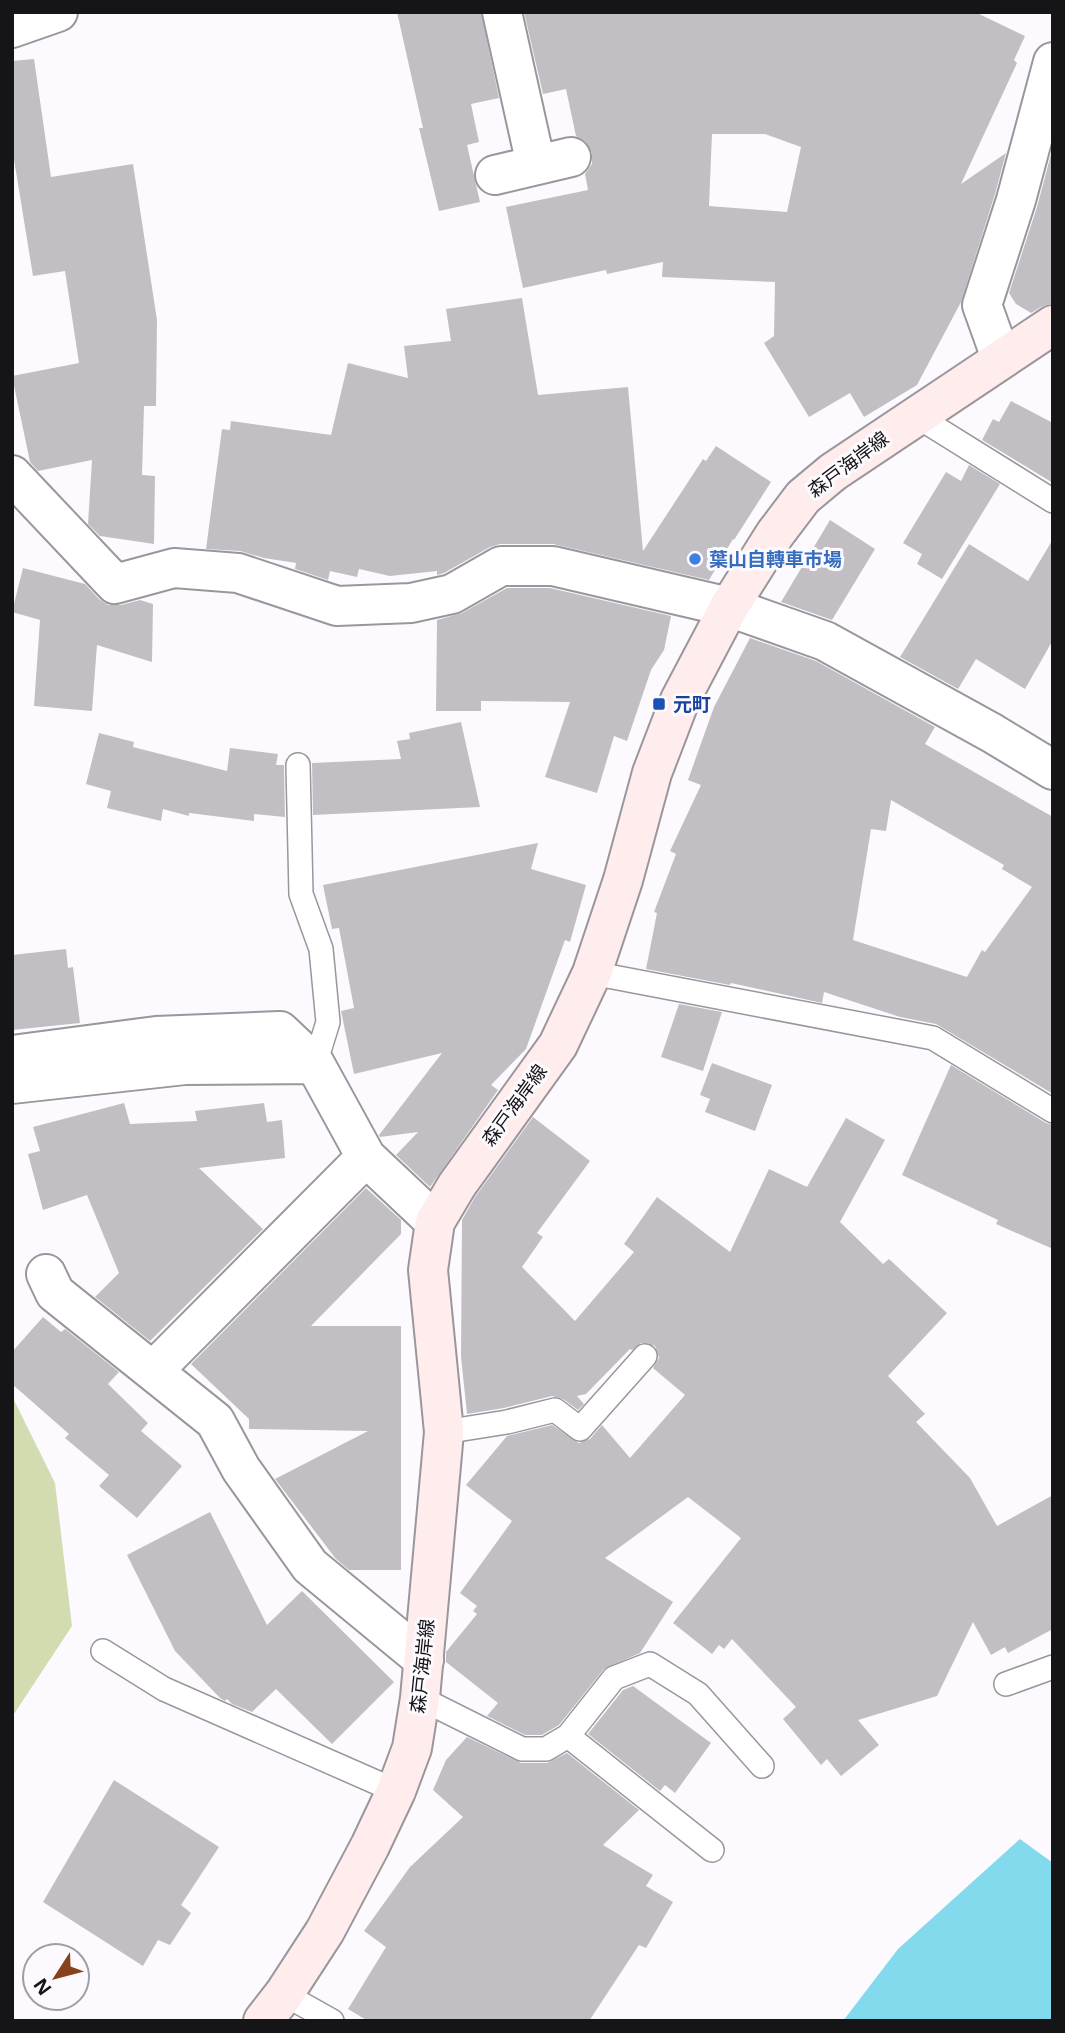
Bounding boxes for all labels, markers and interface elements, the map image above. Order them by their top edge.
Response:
street label: 森戸海岸線 [802,425,894,503]
place label: 葉山自轉車市場 [709,546,842,572]
marker: 葉山自轉車市場 [687,551,703,567]
place label: 元町 [673,691,711,717]
marker: 元町 [651,696,667,712]
street label: 森戸海岸線 [476,1059,552,1151]
street label: 森戸海岸線 [404,1617,440,1715]
north arrow [21,1942,91,2012]
text: N [27,1973,57,2001]

